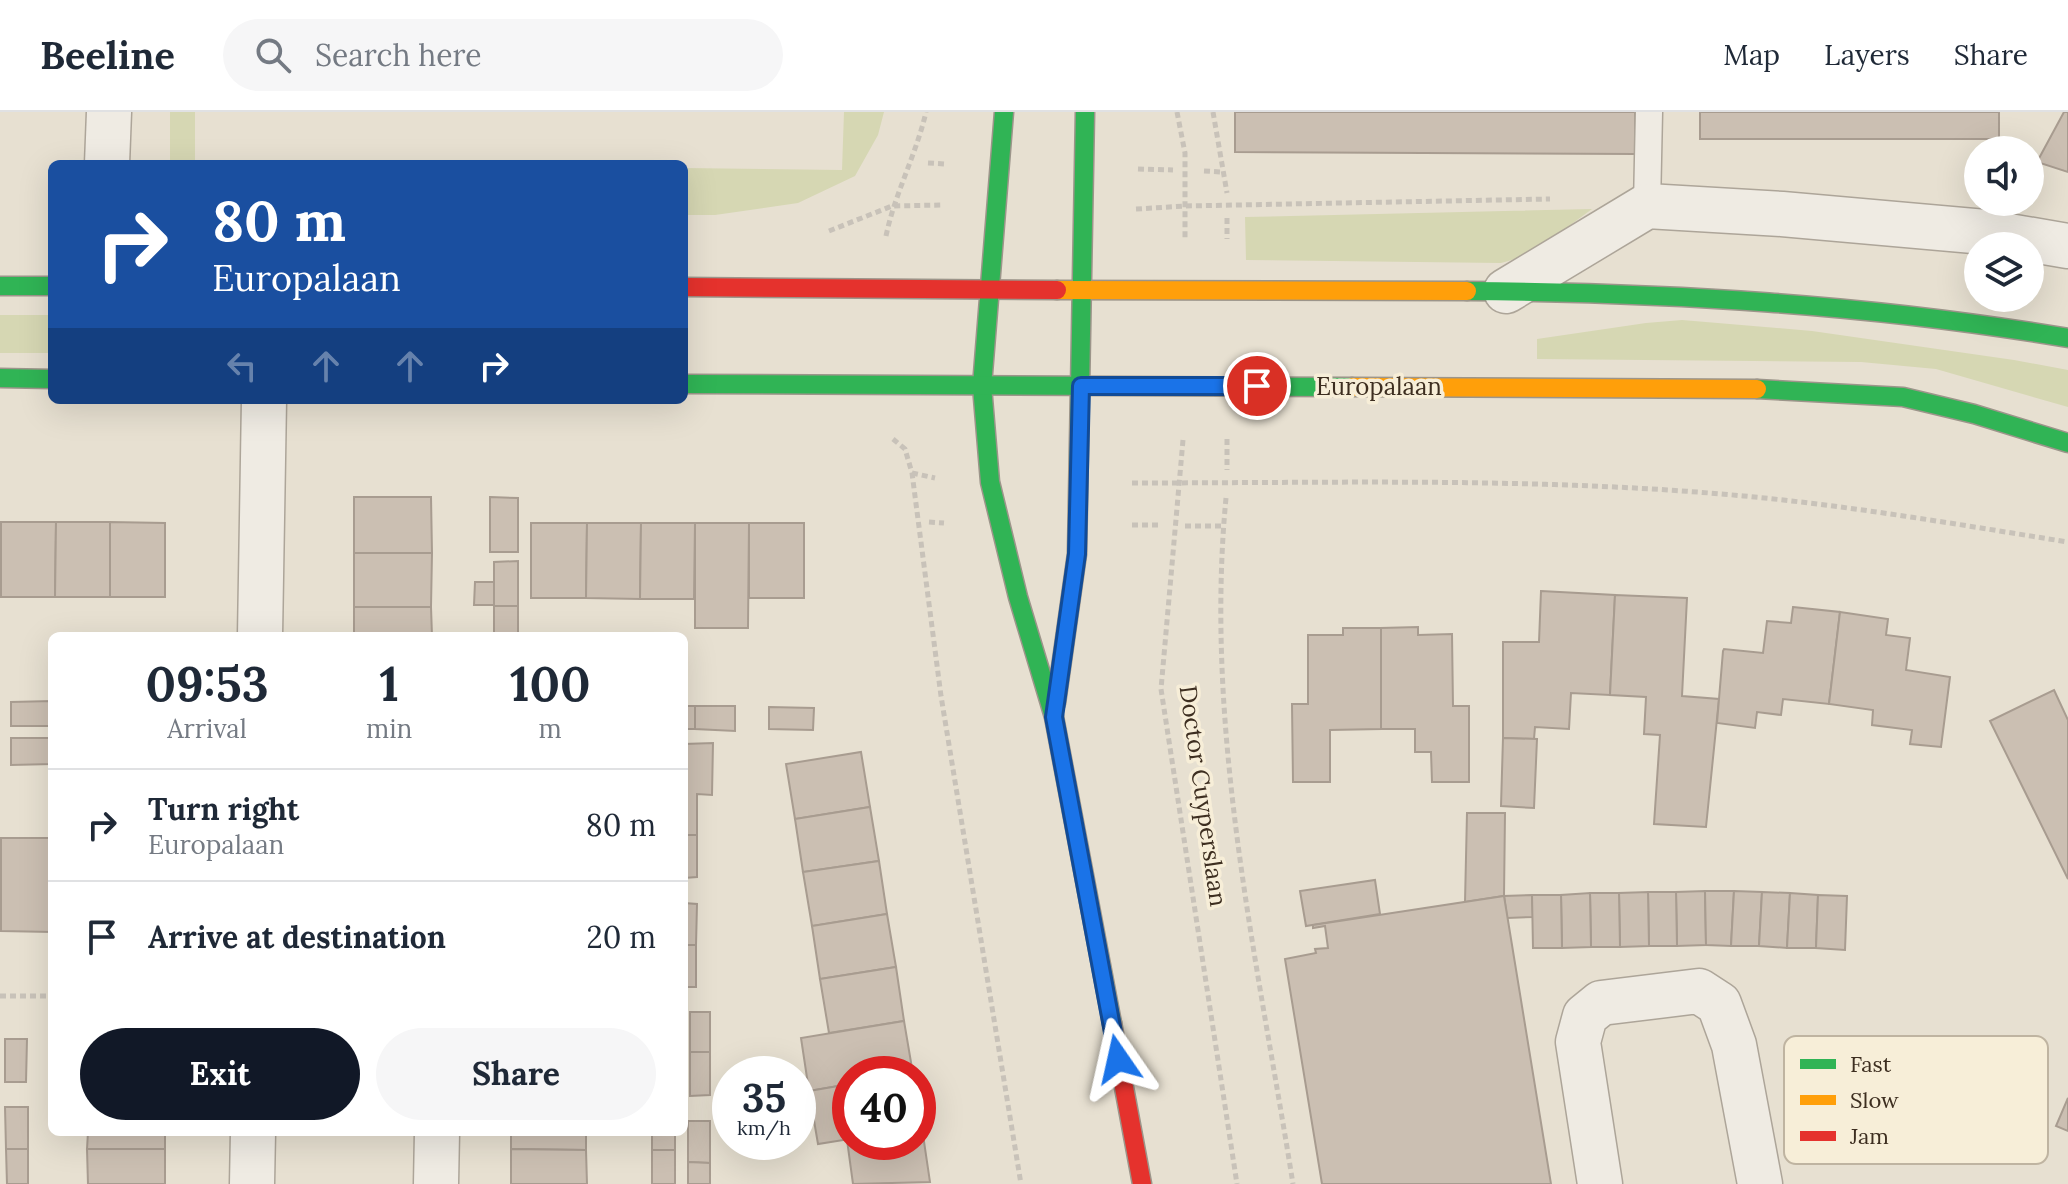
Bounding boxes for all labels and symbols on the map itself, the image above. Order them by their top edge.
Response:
pin [1223,352,1291,420]
street label: Europalaan [1316,371,1442,402]
street label: Doctor Cuyperslaan [1173,683,1234,908]
position arrow [1076,1017,1160,1101]
legend [1784,1036,2048,1164]
text: Fast [1850,1050,1892,1078]
speed limit sign: 40 [832,1056,936,1160]
text: Slow [1850,1086,1899,1114]
text: Jam [1849,1122,1889,1150]

